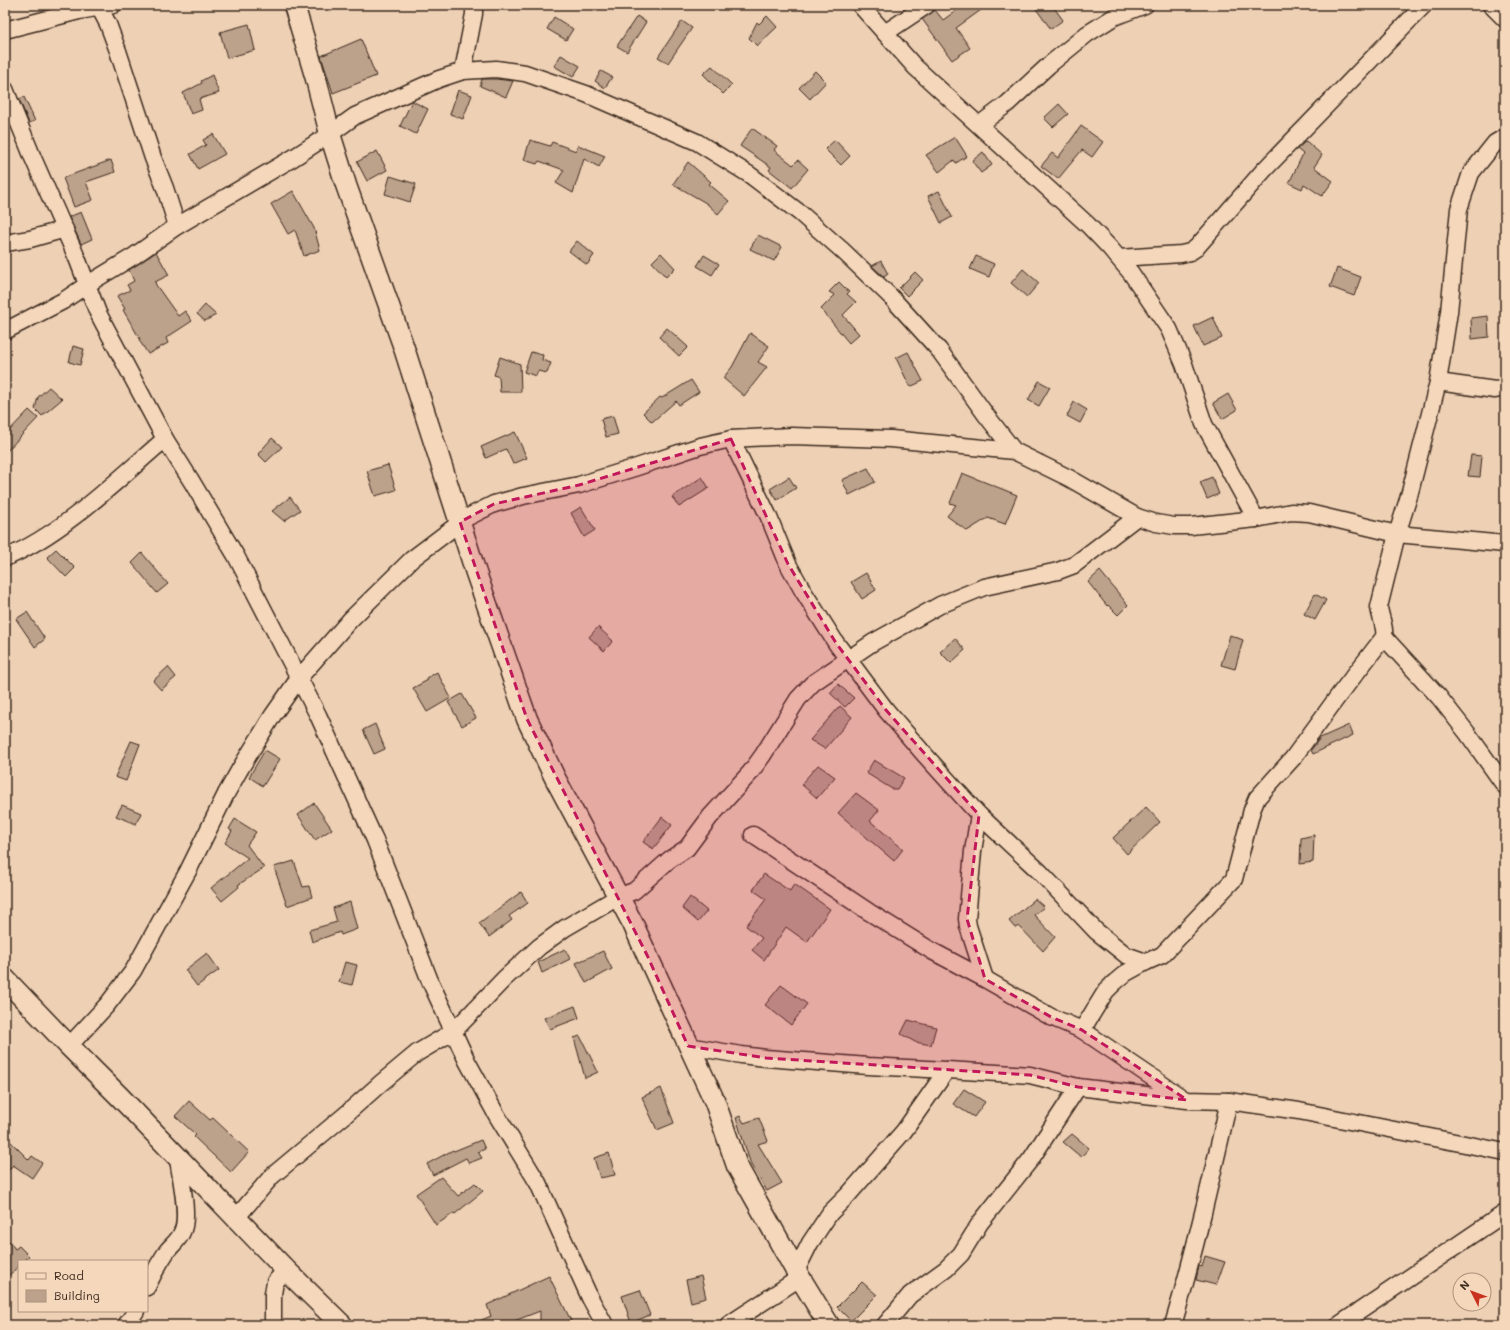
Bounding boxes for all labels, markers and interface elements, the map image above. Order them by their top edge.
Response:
legend [18,1260,148,1312]
text: Road [54,1267,84,1283]
north arrow [1452,1272,1492,1312]
text: N [1456,1277,1473,1293]
text: Building [54,1287,100,1303]

